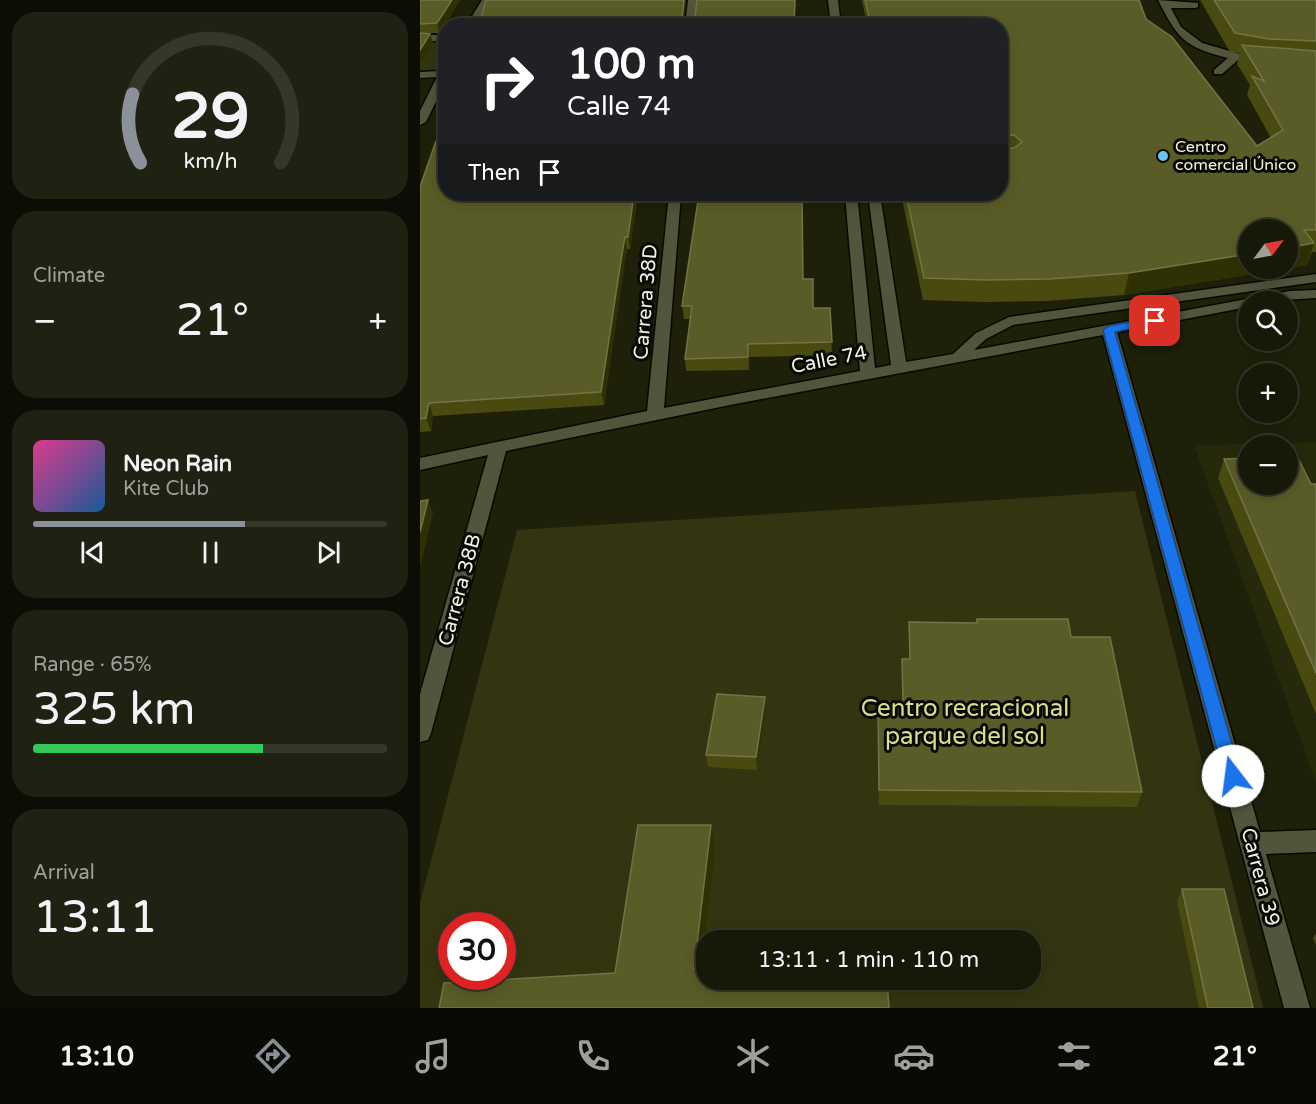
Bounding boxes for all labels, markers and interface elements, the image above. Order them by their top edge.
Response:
text: 100 m [567,39,696,90]
icon: right [468,42,546,120]
text: 29 [171,80,249,155]
text: Calle 74 [567,90,671,123]
place label: Centro comercial Único [1175,137,1296,175]
text: km/h [183,148,237,174]
marker: Centro comercial Único [1156,149,1170,163]
icon: arrive [533,156,566,189]
text: Then [468,160,521,186]
north arrow [1238,219,1298,279]
map controls [1238,219,1298,495]
street label: Carrera 38D [629,243,663,361]
text: Climate [33,264,105,288]
button: search [1238,291,1298,351]
text: 21° [176,294,249,348]
pin [1129,295,1180,346]
text: − [33,302,57,341]
text: + [368,302,387,341]
icon: arrive [1138,304,1171,337]
street label: Calle 74 [789,341,869,379]
button: + [1238,363,1298,423]
button: − [1238,435,1298,495]
text: Neon Rain [123,451,232,477]
text: Kite Club [123,477,209,501]
street label: Carrera 38B [434,532,486,648]
icon: previous [76,536,109,569]
icon: pause [194,536,227,569]
icon: next [312,536,345,569]
text: Range · 65% [33,653,152,677]
text: 325 km [33,683,195,737]
park label: Centro recracional parque del sol [861,694,1069,751]
position arrow [1201,744,1265,808]
street label: Carrera 39 [1235,825,1285,929]
text: Arrival [33,861,95,885]
text: 13:11 [33,891,158,945]
speed limit sign: 30 [438,912,516,990]
text: 13:11 · 1 min · 110 m [758,947,979,973]
icon: directions [252,1035,294,1077]
icon: music [412,1035,454,1077]
icon: phone [572,1035,614,1077]
icon: climate [732,1035,774,1077]
icon: car [893,1035,935,1077]
icon: filters [1053,1035,1095,1077]
text: 13:10 [59,1040,134,1073]
text: 21° [1213,1040,1257,1073]

